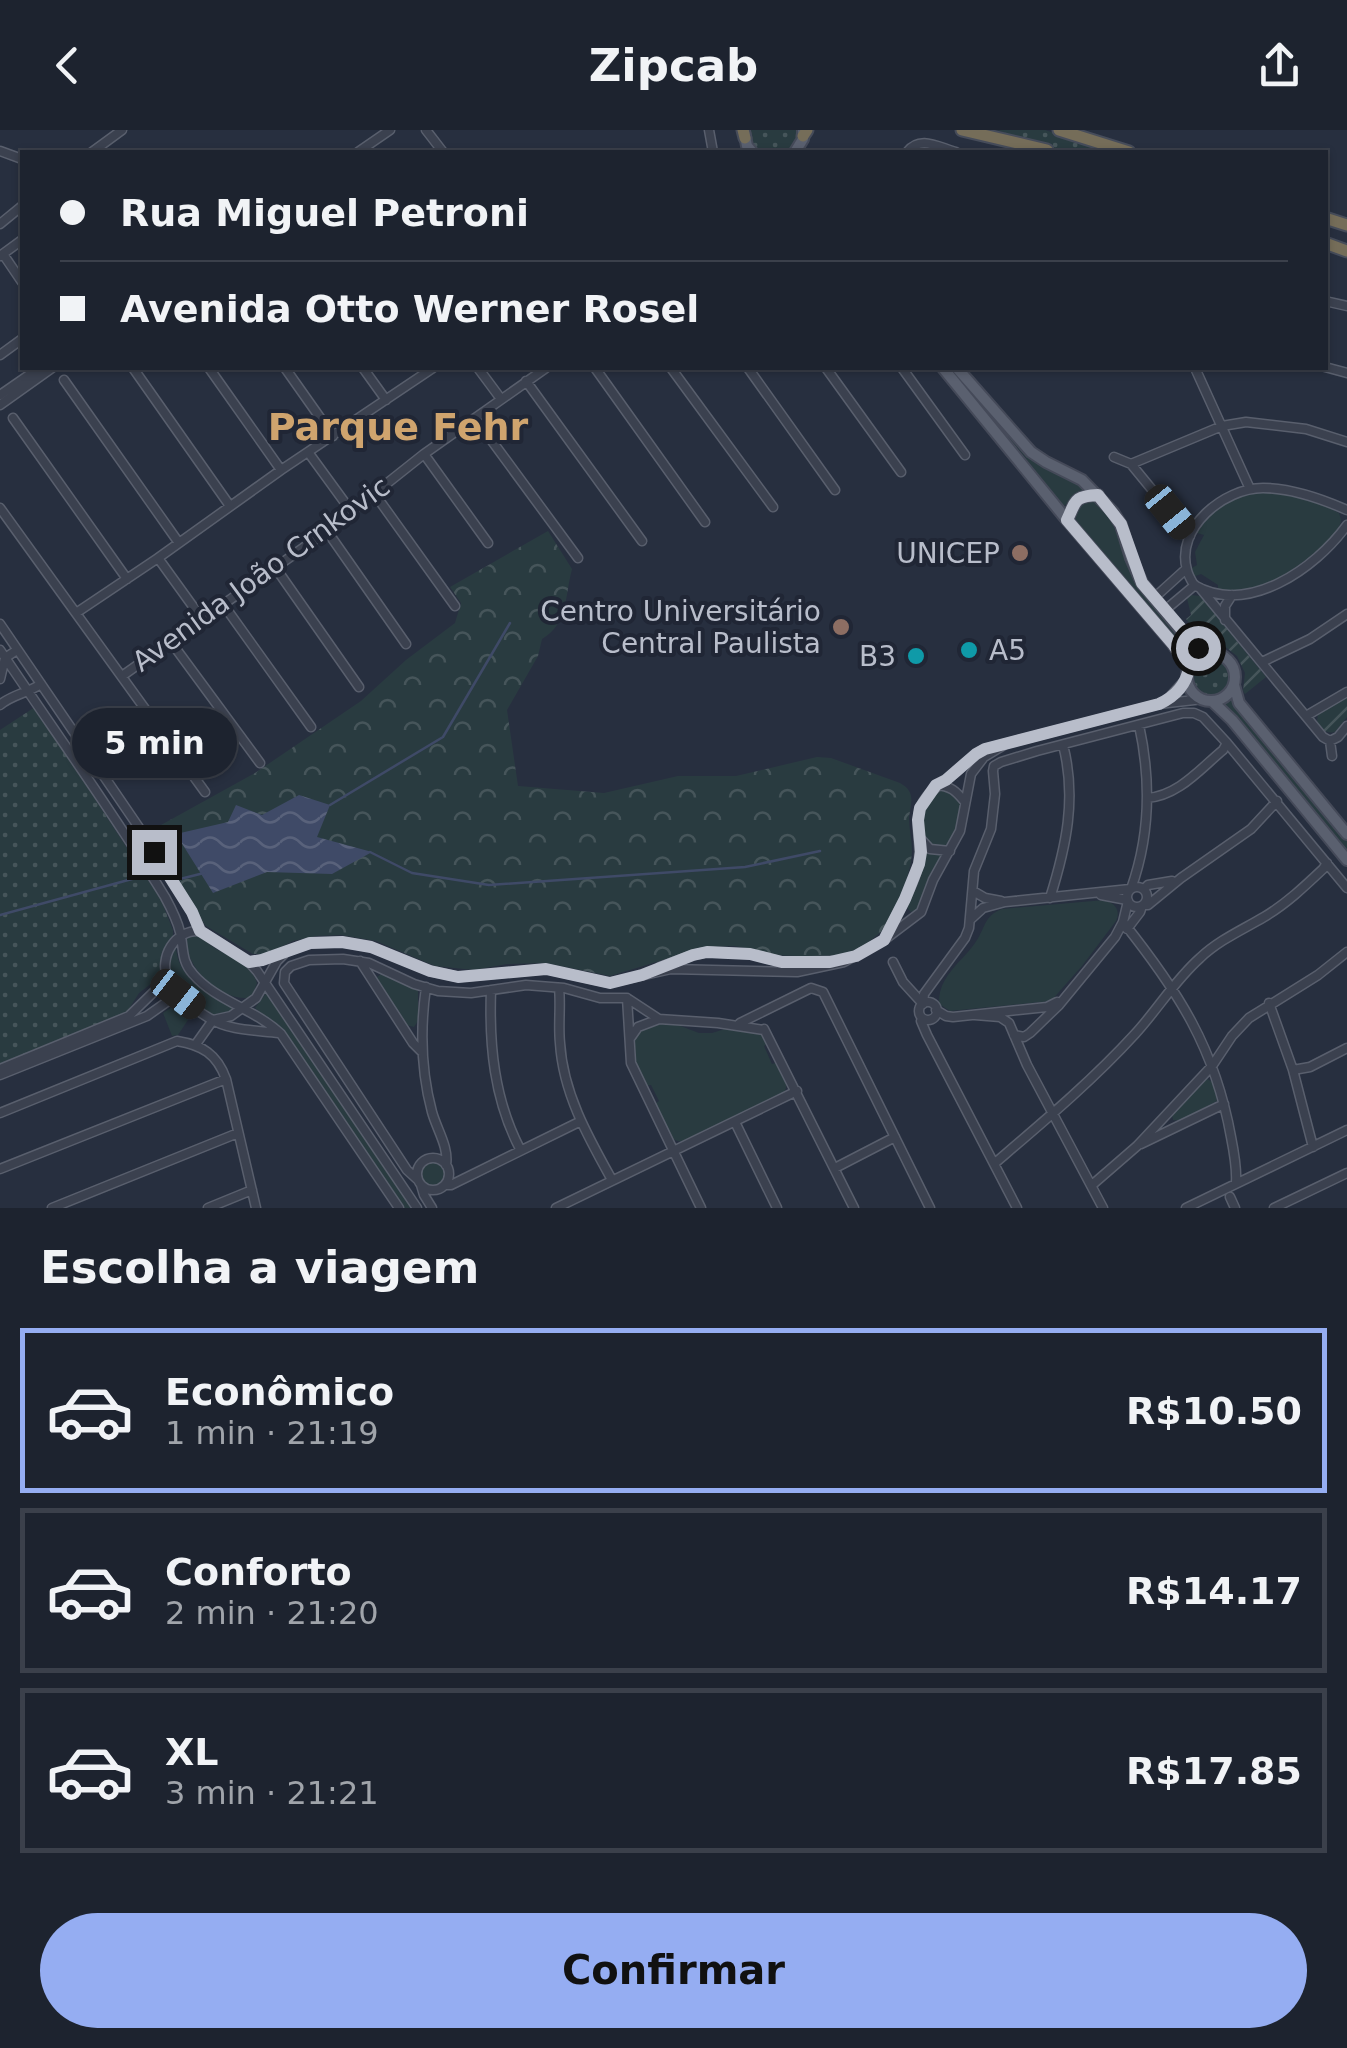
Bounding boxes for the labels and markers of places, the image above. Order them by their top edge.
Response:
place label: UNICEP [896,537,1000,570]
marker: UNICEP [1009,542,1031,564]
place label: Centro Universitário Central Paulista [540,595,821,660]
marker: Centro Universitário Central Paulista [830,616,852,638]
place label: A5 [989,634,1026,667]
marker: A5 [958,639,980,661]
place label: B3 [859,640,896,673]
marker: B3 [905,645,927,667]

